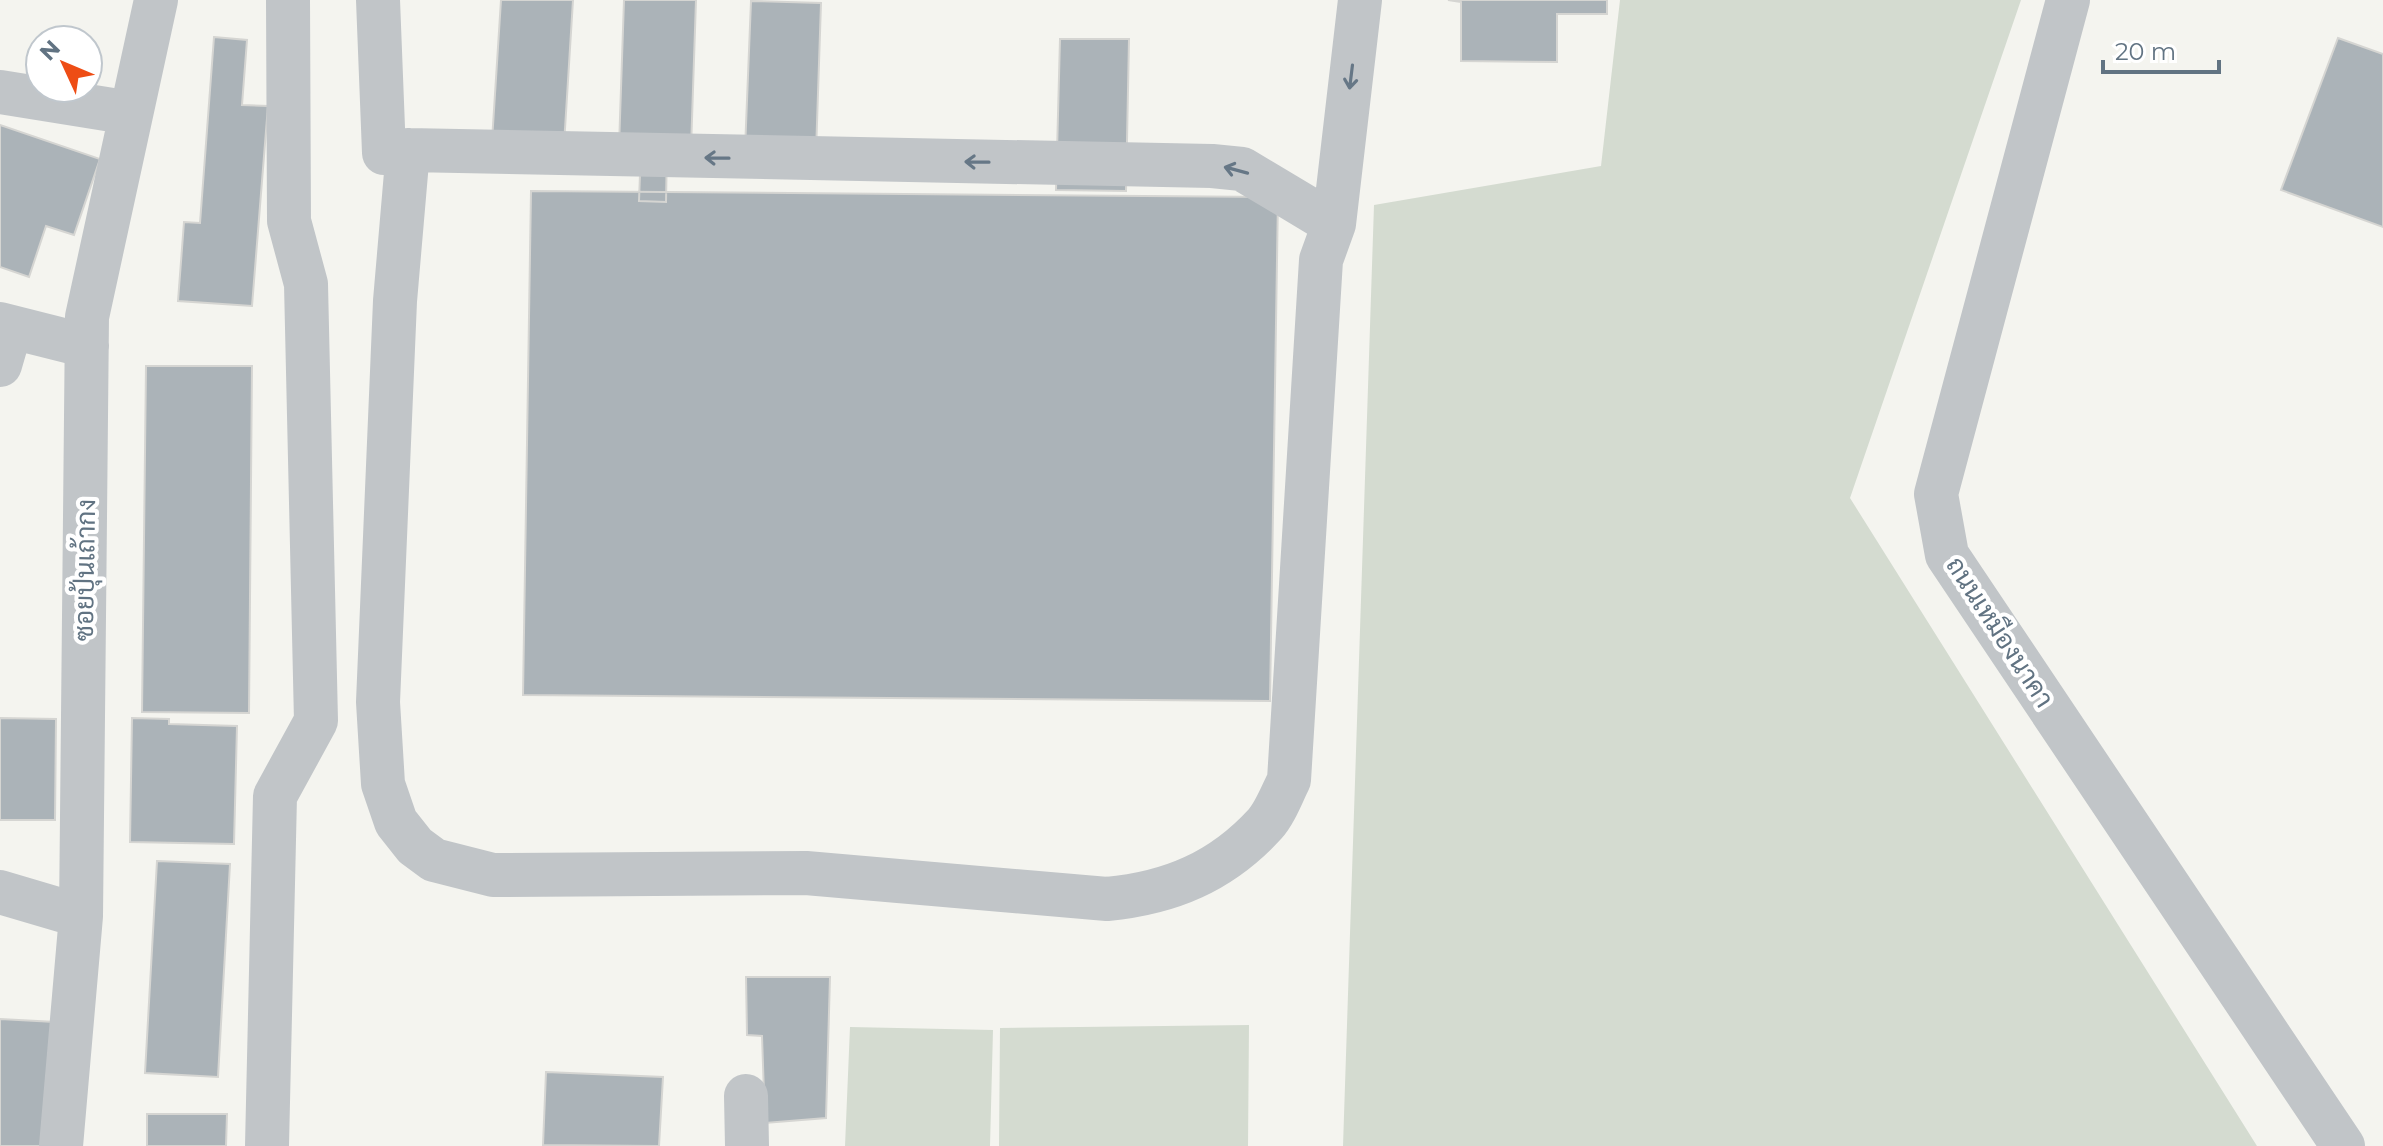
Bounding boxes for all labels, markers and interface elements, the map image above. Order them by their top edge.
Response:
north arrow [24,24,104,104]
scale bar [2103,24,2219,74]
text: N [34,35,66,66]
text: 20 m [2115,37,2176,66]
one-way arrow [1343,64,1358,90]
one-way arrow [704,150,731,166]
one-way arrow [964,154,991,170]
one-way arrow [1224,162,1250,177]
street label: ซอยปุ้นเถ้ากง [68,499,104,641]
street label: ถนนเหมืองนาคา [1939,551,2061,713]

